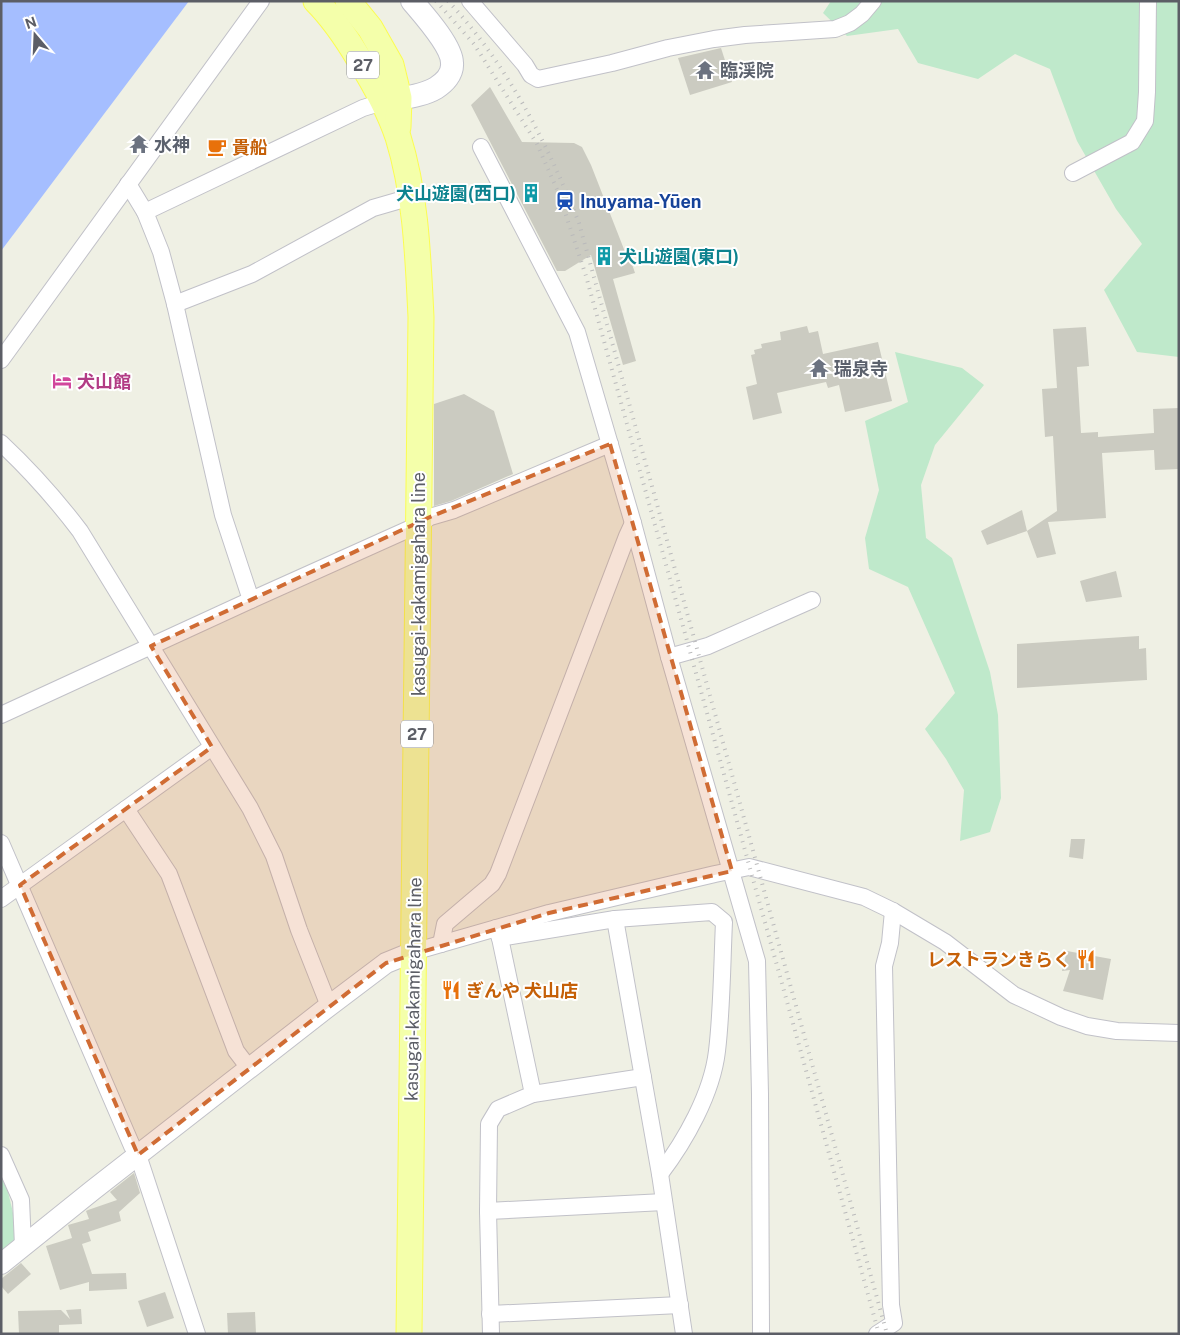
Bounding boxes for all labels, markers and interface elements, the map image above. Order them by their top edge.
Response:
north arrow [10,10,60,60]
text: N [23,13,39,32]
road number: 27 [347,52,379,78]
temple icon: 臨渓院 [694,59,716,81]
place label: 臨渓院 [720,60,774,81]
temple icon: 水神 [128,133,150,155]
place label: 水神 [154,134,190,155]
cafe icon: 貴船 [206,136,228,158]
place label: 貴船 [232,137,268,158]
building icon: 犬山遊園(西口) [520,182,542,204]
place label: 犬山遊園(西口) [396,183,516,204]
station icon: Inuyama-Yūen [554,190,576,212]
place label: Inuyama-Yūen [580,191,702,212]
building icon: 犬山遊園(東口) [593,245,615,267]
place label: 犬山遊園(東口) [619,246,739,267]
temple icon: 瑞泉寺 [808,357,830,379]
place label: 瑞泉寺 [834,358,888,379]
hotel icon: 犬山館 [51,370,73,392]
place label: 犬山館 [77,371,131,392]
street label: kasugai-kakamigahara line [408,472,429,696]
road number: 27 [401,721,433,748]
street label: kasugai-kakamigahara line [401,877,425,1101]
restaurant icon: レストランきらく [1075,948,1097,970]
place label: レストランきらく [927,949,1071,970]
restaurant icon: ぎんや 犬山店 [440,979,462,1001]
place label: ぎんや 犬山店 [466,980,578,1001]

